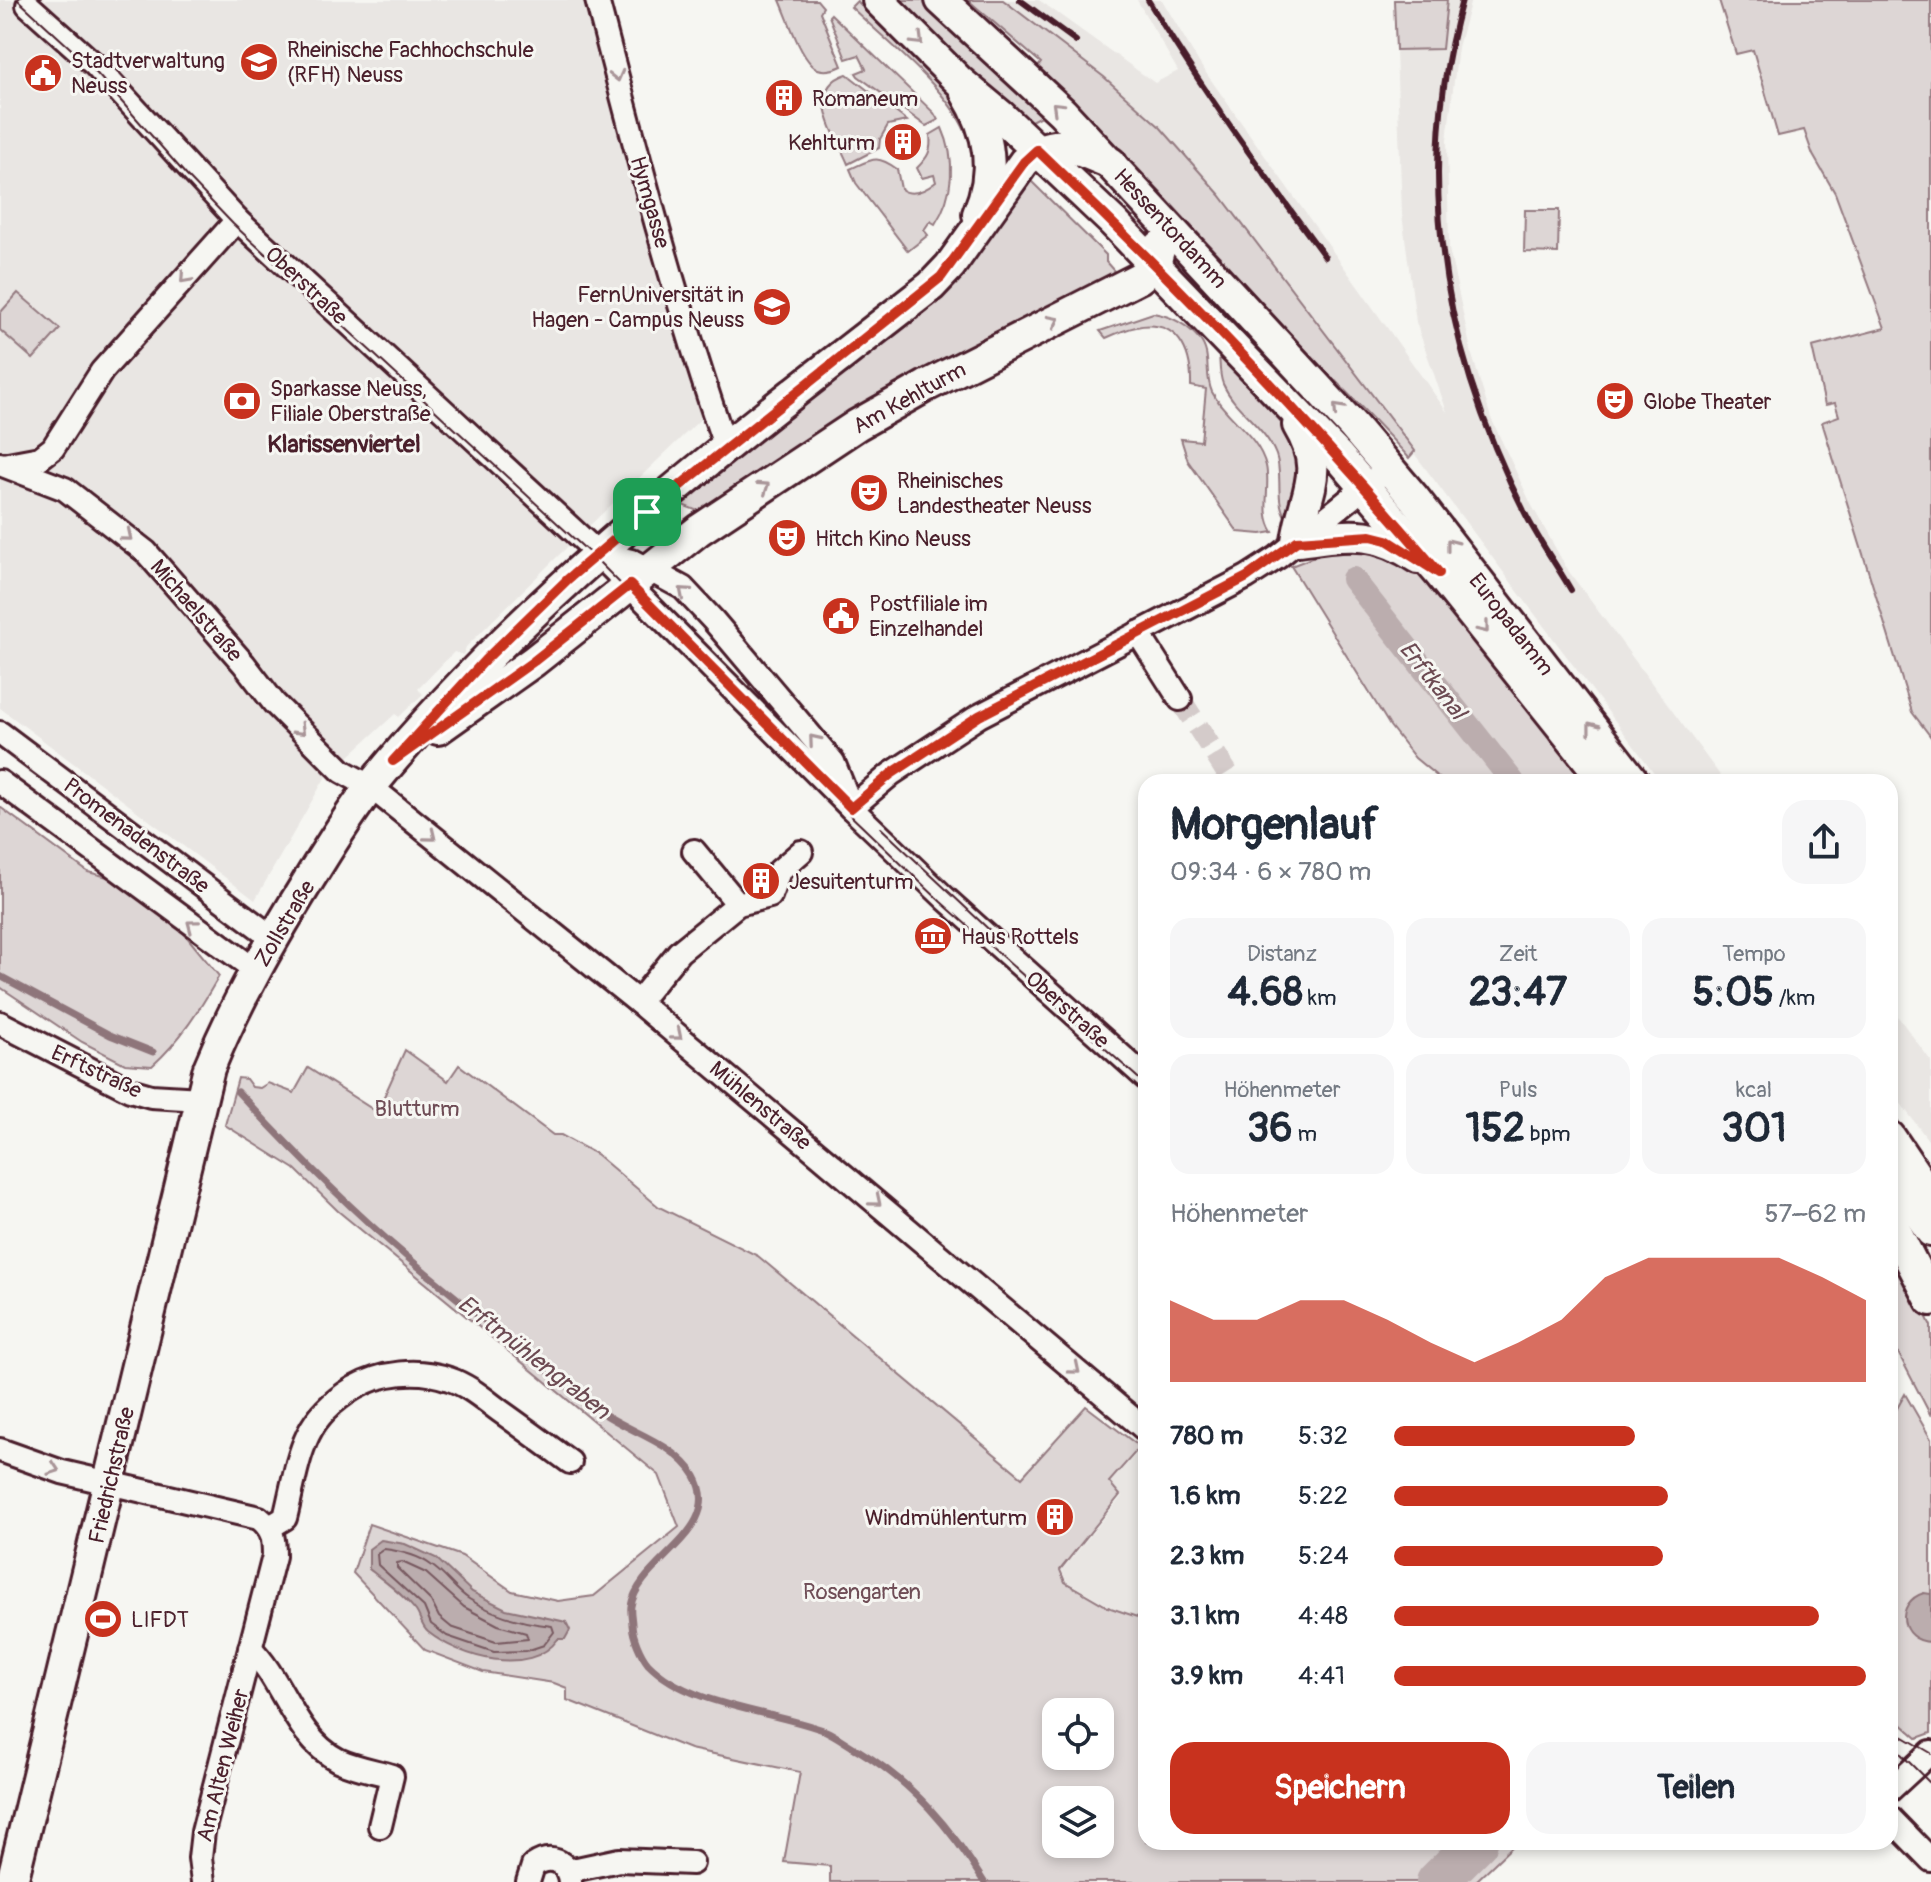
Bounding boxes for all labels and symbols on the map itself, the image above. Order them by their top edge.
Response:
one-way arrow [909,31,923,46]
place label: Rheinische Fachhochschule (RFH) Neuss [287,36,534,89]
school or university icon: Rheinische Fachhochschule (RFH) Neuss [238,41,280,83]
place label: Stadtverwaltung Neuss [71,47,225,100]
public building icon: Stadtverwaltung Neuss [22,52,64,94]
one-way arrow [607,68,624,82]
building icon: Romaneum [763,77,805,119]
place label: Romaneum [812,85,918,113]
one-way arrow [1052,102,1066,116]
building icon: Kehlturm [882,121,924,163]
place label: Kehlturm [788,129,875,157]
street label: Hymgasse [624,153,677,252]
street label: Hessentordamm [1107,163,1233,295]
street label: Oberstraße [259,240,354,331]
one-way arrow [180,269,194,284]
place label: FernUniversität in Hagen - Campus Neuss [531,281,744,334]
school or university icon: FernUniversität in Hagen - Campus Neuss [751,286,793,328]
one-way arrow [1046,315,1061,331]
street label: Am Kehlturm [848,355,971,440]
place label: Sparkasse Neuss, Filiale Oberstraße [270,375,431,428]
bank icon: Sparkasse Neuss, Filiale Oberstraße [221,380,263,422]
theatre icon: Globe Theater [1594,380,1636,422]
place label: Globe Theater [1643,388,1771,416]
one-way arrow [1333,403,1347,418]
district label: Klarissenviertel [267,430,421,459]
place label: Rheinisches Landestheater Neuss [897,467,1092,520]
theatre icon: Rheinisches Landestheater Neuss [848,472,890,514]
pin [613,478,681,546]
one-way arrow [756,482,770,497]
theatre icon: Hitch Kino Neuss [766,517,808,559]
place label: Hitch Kino Neuss [815,525,971,553]
one-way arrow [118,526,132,541]
one-way arrow [1446,538,1460,553]
street label: Michaelstraße [144,553,249,668]
street label: Europadamm [1462,568,1560,682]
one-way arrow [678,587,693,602]
place label: Postfiliale im Einzelhandel [869,590,988,643]
public building icon: Postfiliale im Einzelhandel [820,595,862,637]
one-way arrow [1474,619,1489,633]
water label: Erftkanal [1393,635,1474,727]
one-way arrow [291,721,305,735]
one-way arrow [1587,721,1601,736]
one-way arrow [809,735,824,749]
street label: Promenadenstraße [58,772,215,900]
one-way arrow [422,826,436,841]
building icon: Jesuitenturm [740,860,782,902]
place label: Jesuitenturm [789,868,914,896]
street label: Zollstraße [248,875,322,972]
museum icon: Haus Rottels [912,915,954,957]
one-way arrow [186,920,201,934]
place label: Haus Rottels [961,923,1079,951]
street label: Oberstraße [1020,965,1115,1055]
one-way arrow [668,1025,682,1040]
street label: Erftstraße [47,1039,146,1105]
street label: Mühlenstraße [704,1055,817,1157]
park label: Blutturm [375,1095,459,1123]
one-way arrow [867,1191,882,1206]
water label: Erftmühlengraben [452,1289,616,1427]
one-way arrow [1066,1359,1080,1374]
street label: Friedrichstraße [83,1404,141,1546]
one-way arrow [46,1459,60,1475]
building icon: Windmühlenturm [1034,1496,1076,1538]
place label: Windmühlenturm [865,1504,1027,1532]
park label: Rosengarten [803,1578,921,1606]
sports icon: LIFDT [82,1598,124,1640]
place label: LIFDT [131,1606,189,1634]
street label: Am Alten Weiher [190,1686,256,1845]

